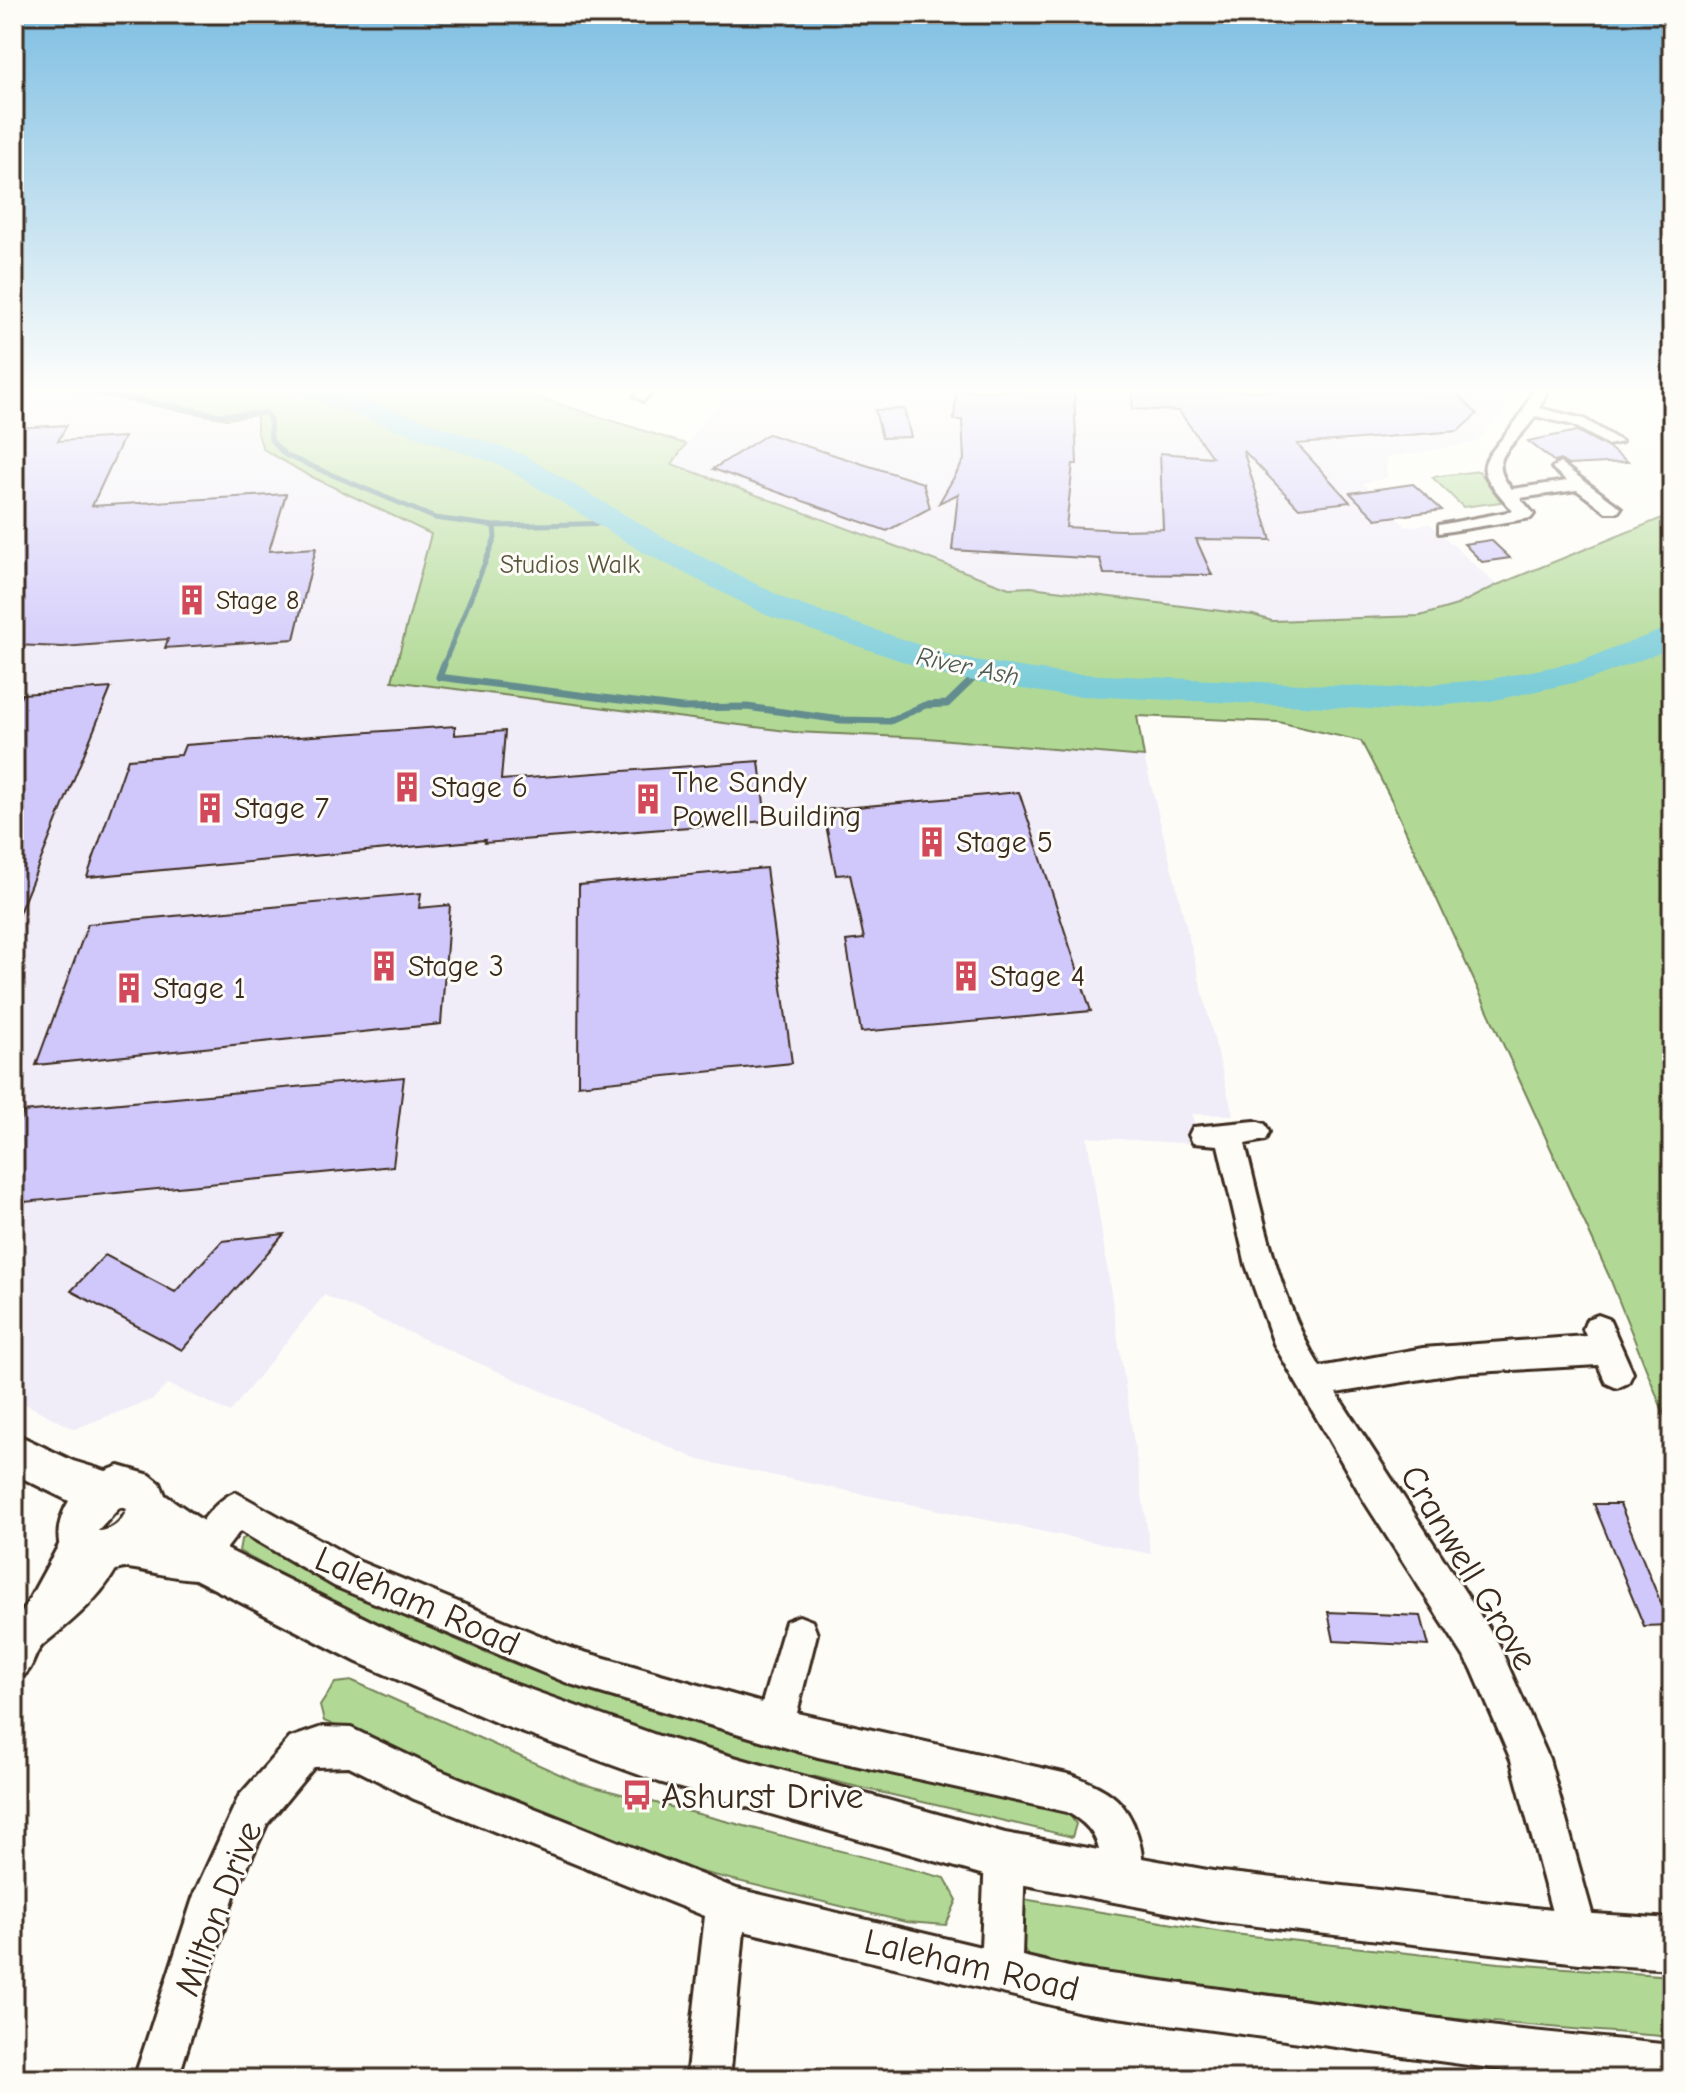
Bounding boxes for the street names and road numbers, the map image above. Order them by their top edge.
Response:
street label: Cranwell Grove [1392,1458,1546,1677]
street label: Laleham Road [309,1538,526,1665]
street label: Milton Drive [166,1815,270,2002]
street label: Laleham Road [860,1921,1083,2010]

